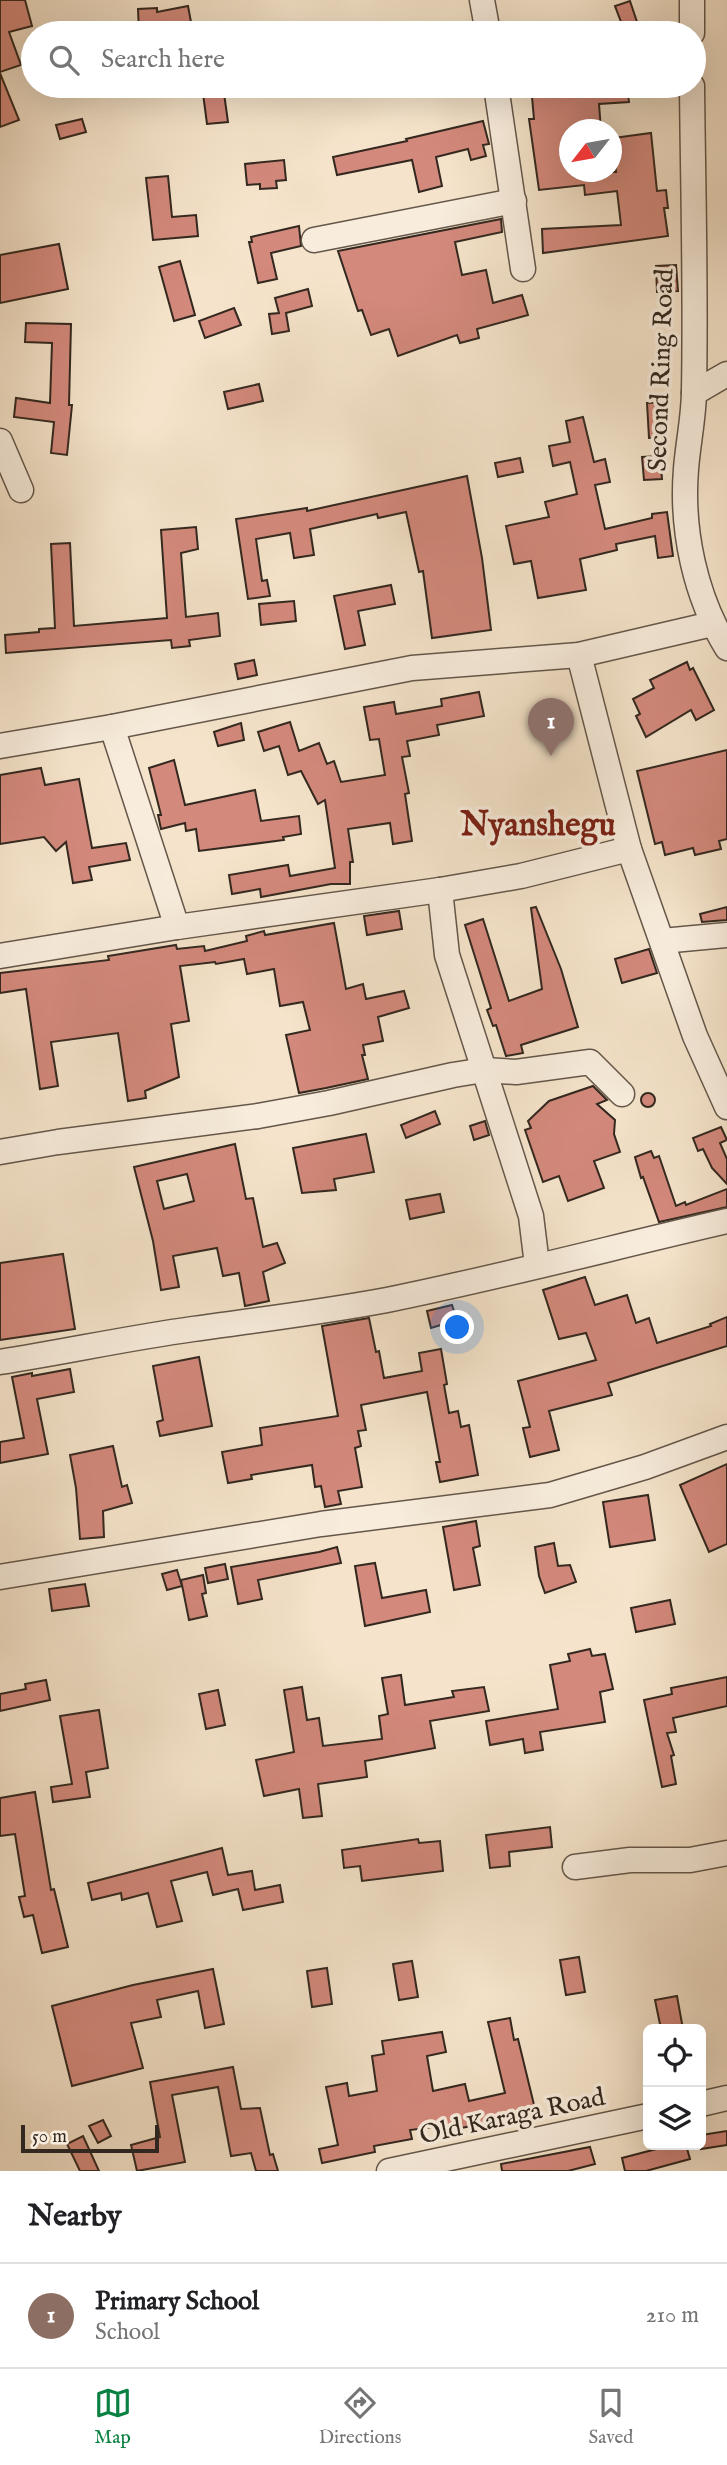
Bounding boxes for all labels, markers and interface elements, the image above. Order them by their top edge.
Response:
search box [21,21,706,98]
icon: search [45,41,83,79]
text: Search here [101,43,225,76]
north arrow [559,119,622,182]
street label: Second Ring Road [641,268,682,472]
pin: 1 [528,698,574,756]
district label: Nyanshegu [459,805,616,847]
your location [440,1310,474,1344]
map controls [643,2024,706,2150]
button: locate [643,2024,706,2087]
street label: Old Karaga Road [417,2081,608,2152]
button: layers [643,2087,706,2150]
scale bar [21,2122,159,2154]
text: 50 m [32,2125,67,2149]
text: Nearby [28,2198,121,2236]
text: Primary School [95,2285,259,2318]
text: 1 [47,2301,55,2330]
text: 210 m [646,2301,699,2330]
text: School [95,2318,160,2347]
tab: Map [94,2384,132,2450]
tab: Directions [319,2384,401,2450]
tab: Saved [588,2384,633,2450]

